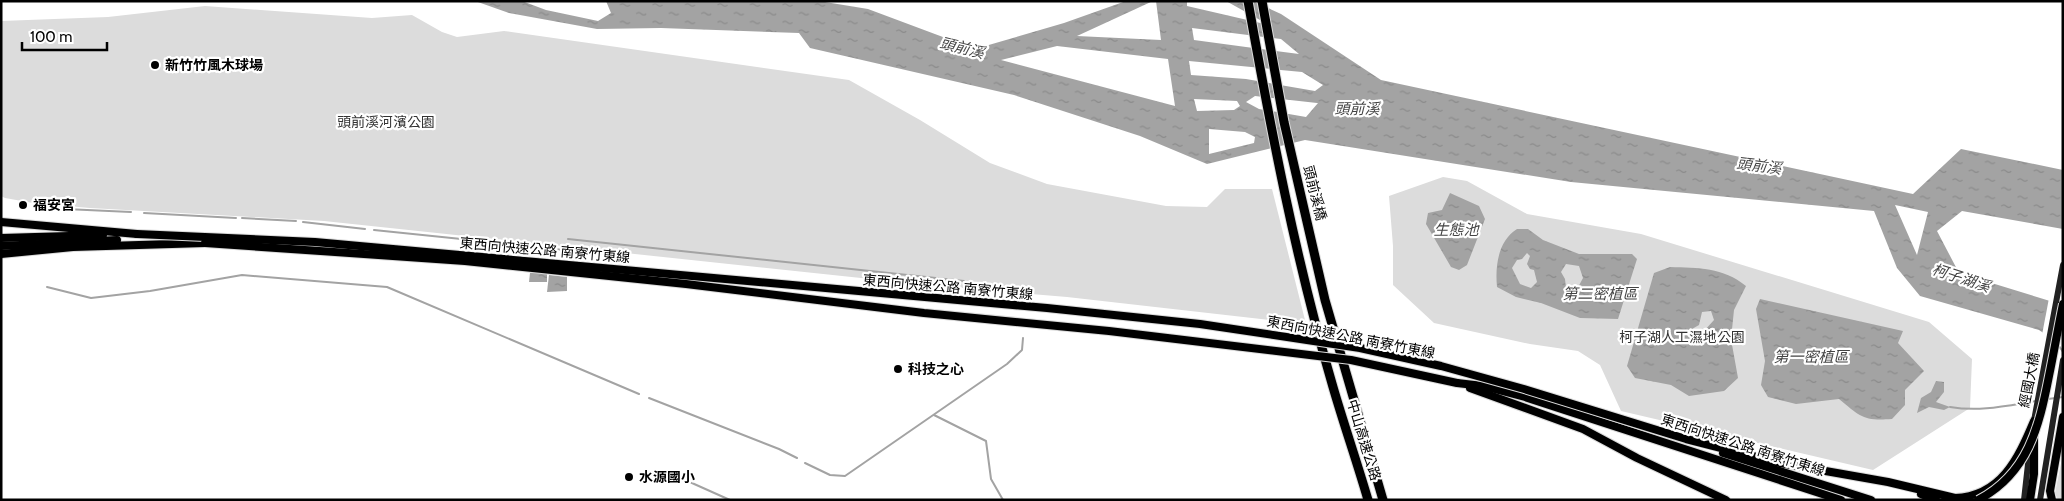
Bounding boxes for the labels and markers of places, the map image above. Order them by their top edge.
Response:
place label: 新竹竹風木球場 [165,56,263,74]
marker: 新竹竹風木球場 [149,59,161,71]
place label: 福安宮 [33,196,75,214]
marker: 福安宮 [17,199,29,211]
place label: 科技之心 [908,360,964,378]
marker: 科技之心 [892,363,904,375]
place label: 水源國小 [639,468,695,486]
marker: 水源國小 [623,471,635,483]

